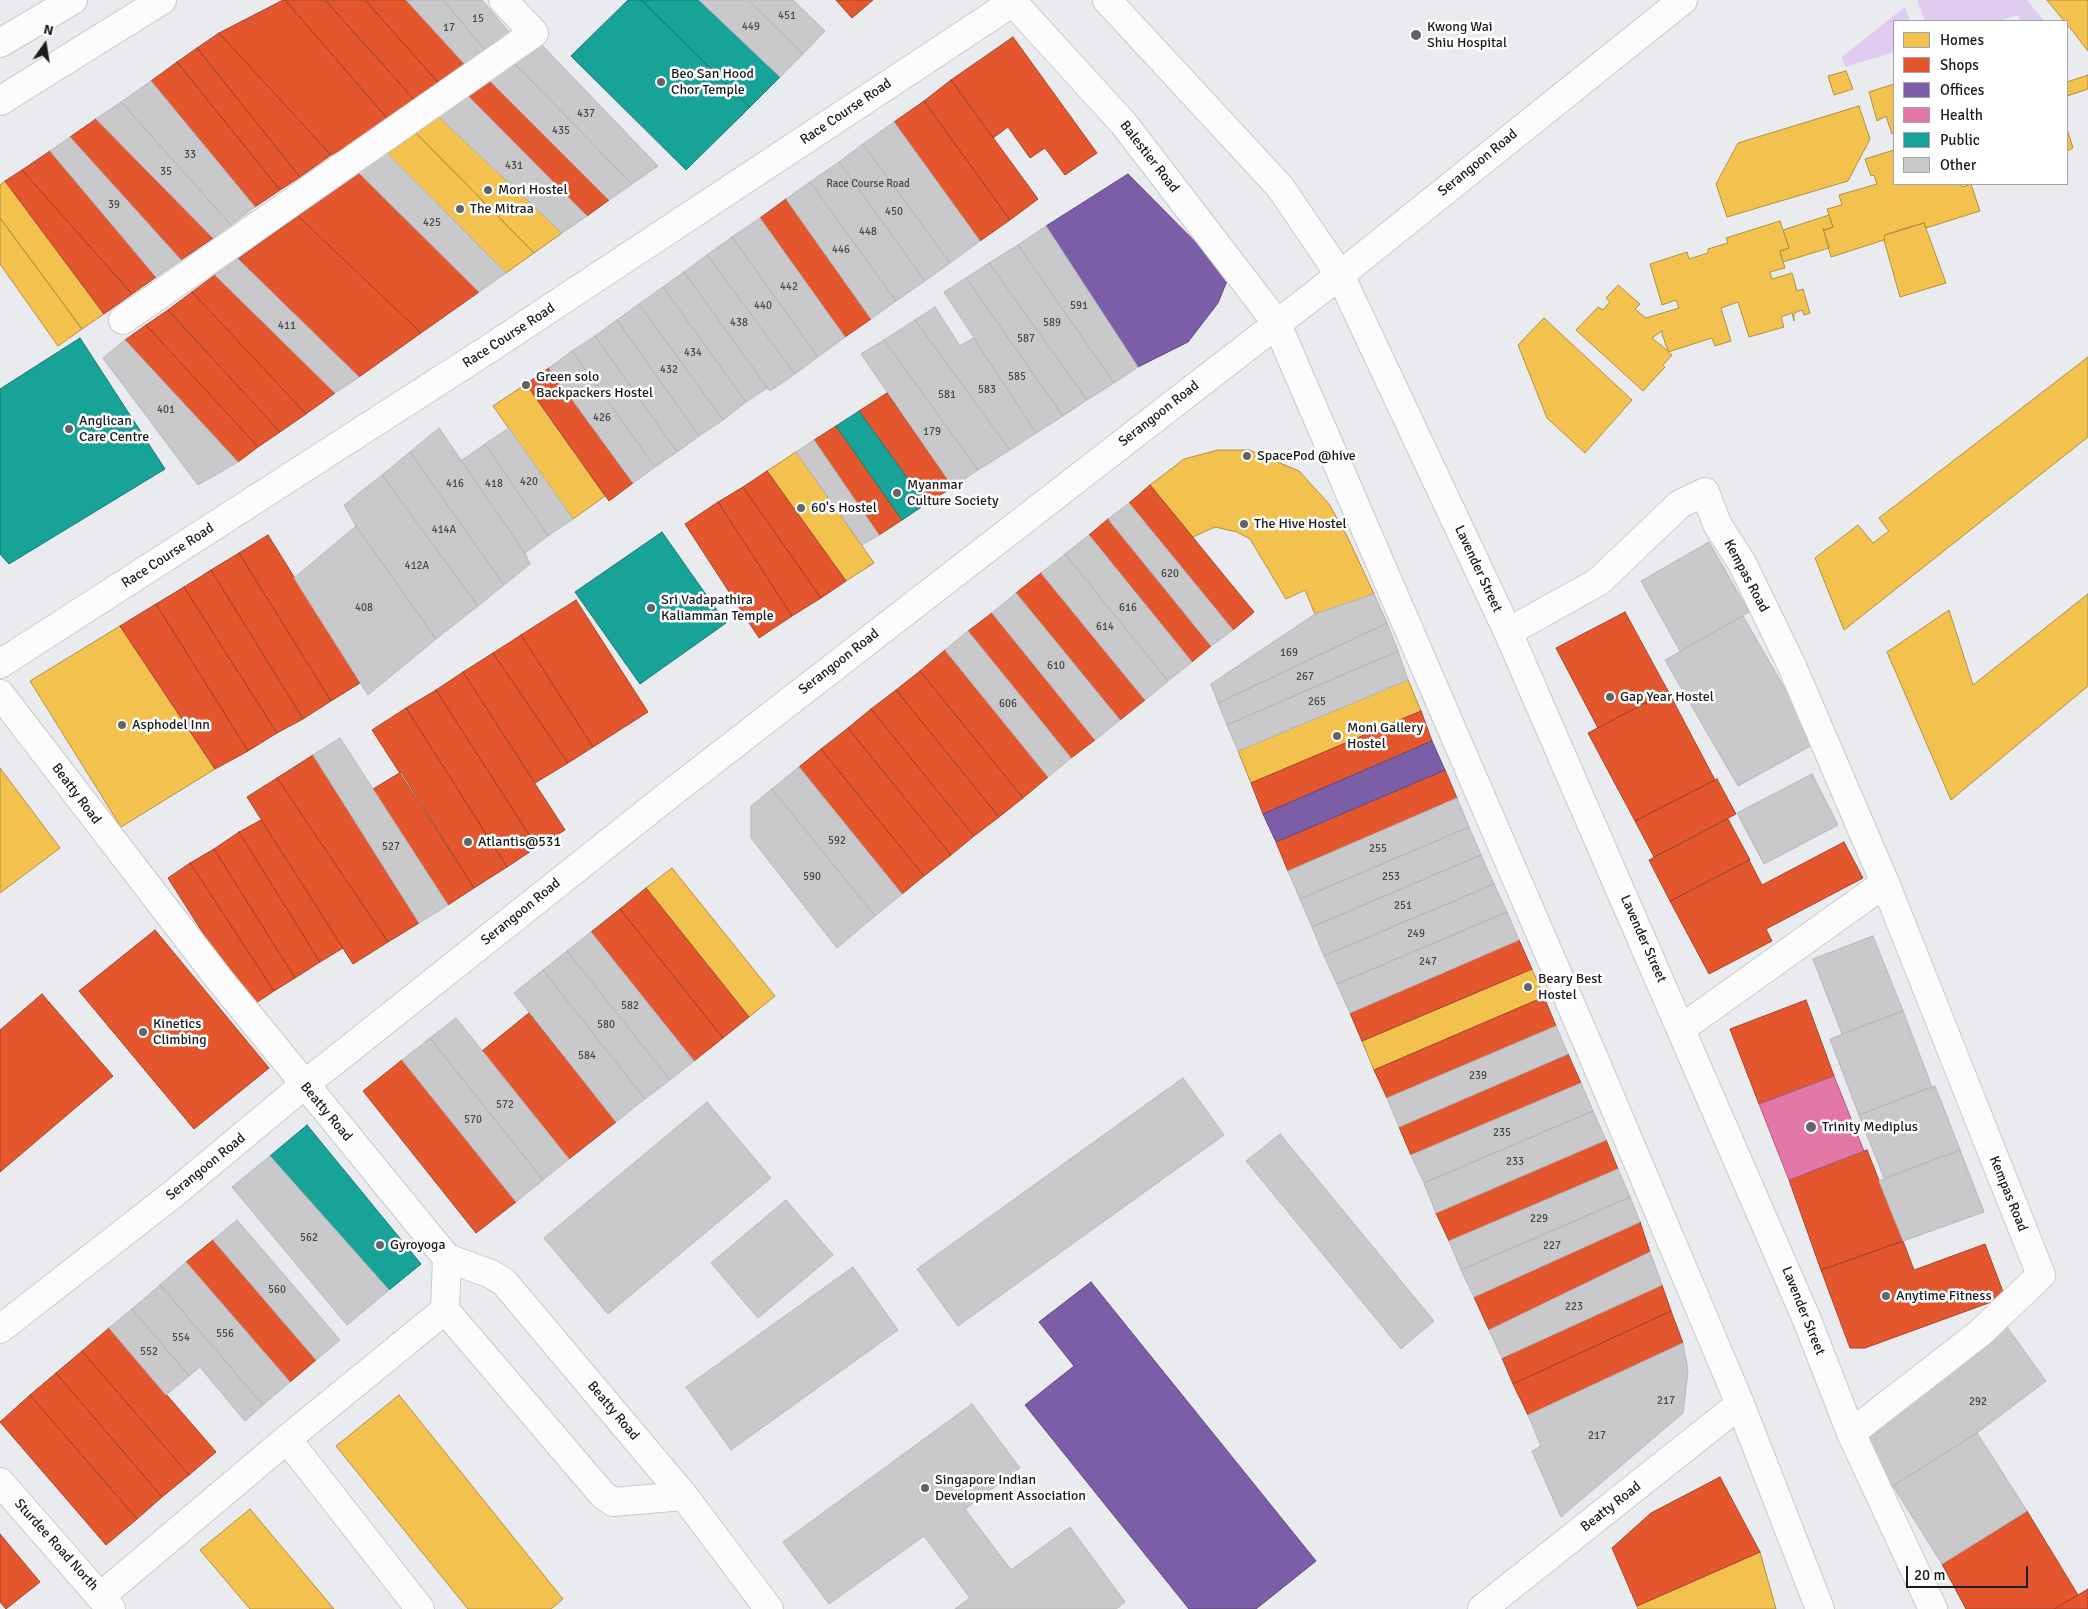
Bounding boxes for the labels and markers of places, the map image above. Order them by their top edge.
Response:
place label: Kwong Wai Shiu Hospital [1427,19,1507,52]
marker: Kwong Wai Shiu Hospital [1409,28,1423,42]
place label: Beo San Hood Chor Temple [671,66,754,98]
marker: Beo San Hood Chor Temple [655,76,667,88]
place label: Mori Hostel [498,182,568,198]
marker: Mori Hostel [482,184,494,196]
place label: The Mitraa [470,201,534,217]
marker: The Mitraa [454,203,466,215]
place label: Green solo Backpackers Hostel [536,369,653,402]
marker: Green solo Backpackers Hostel [520,379,532,391]
place label: Anglican Care Centre [79,413,149,446]
marker: Anglican Care Centre [63,423,75,435]
place label: SpacePod @hive [1257,448,1356,464]
marker: SpacePod @hive [1241,450,1253,462]
place label: Myanmar Culture Society [907,477,999,510]
marker: Myanmar Culture Society [891,487,903,499]
place label: 60's Hostel [811,500,877,516]
marker: 60's Hostel [795,502,807,514]
place label: The Hive Hostel [1254,516,1347,532]
marker: The Hive Hostel [1238,518,1250,530]
place label: Sri Vadapathira Kaliamman Temple [661,592,774,624]
marker: Sri Vadapathira Kaliamman Temple [645,602,657,614]
place label: Gap Year Hostel [1620,689,1714,705]
marker: Gap Year Hostel [1604,691,1616,703]
place label: Asphodel Inn [132,717,210,733]
marker: Asphodel Inn [116,719,128,731]
place label: Moni Gallery Hostel [1347,720,1423,752]
marker: Moni Gallery Hostel [1331,730,1343,742]
place label: Atlantis@531 [478,834,561,850]
marker: Atlantis@531 [462,836,474,848]
place label: Beary Best Hostel [1538,971,1602,1004]
marker: Beary Best Hostel [1522,981,1534,993]
place label: Kinetics Climbing [153,1016,207,1048]
marker: Kinetics Climbing [137,1026,149,1038]
place label: Trinity Mediplus [1822,1119,1918,1135]
marker: Trinity Mediplus [1804,1120,1818,1134]
place label: Gyroyoga [390,1237,446,1253]
marker: Gyroyoga [374,1239,386,1251]
place label: Anytime Fitness [1896,1288,1992,1304]
marker: Anytime Fitness [1880,1290,1892,1302]
place label: Singapore Indian Development Association [935,1472,1086,1504]
marker: Singapore Indian Development Association [919,1482,931,1494]

